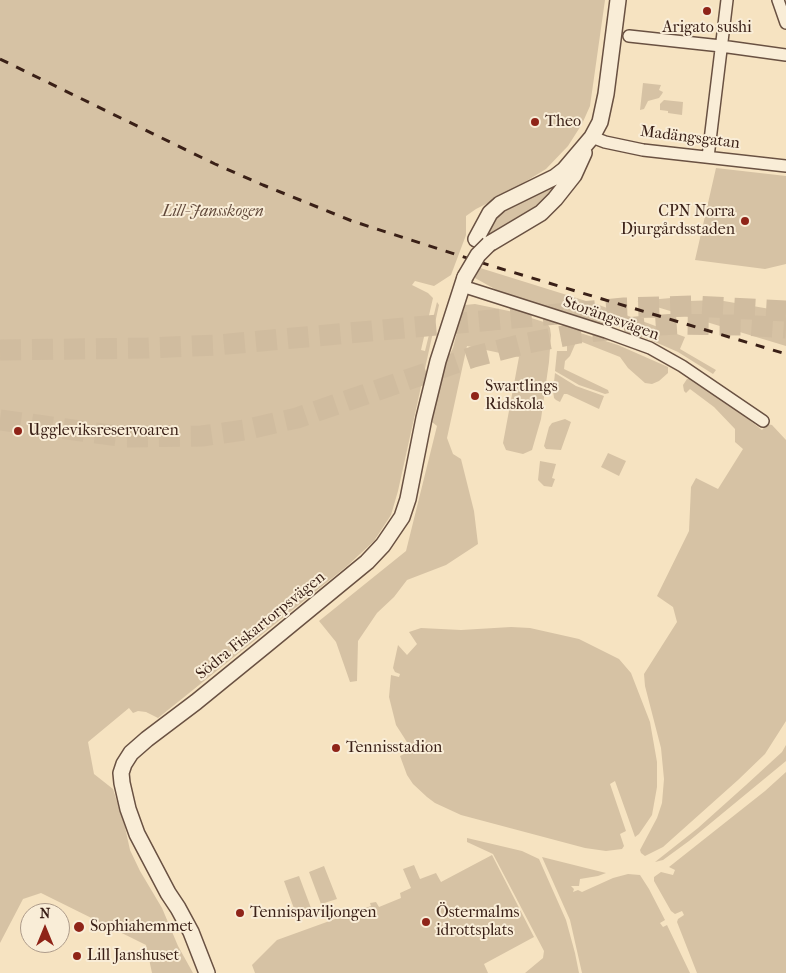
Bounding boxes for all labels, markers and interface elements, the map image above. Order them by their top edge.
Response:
marker: Arigato sushi [701,5,713,17]
place label: Arigato sushi [662,18,752,38]
place label: Theo [545,112,581,132]
marker: Theo [529,116,541,128]
street label: Madängsgatan [639,122,741,154]
park label: Lill-Jansskogen [162,202,264,222]
place label: CPN Norra Djurgårdsstaden [621,202,735,240]
marker: CPN Norra Djurgårdsstaden [739,215,751,227]
street label: Storängsvägen [560,293,662,345]
place label: Swartlings Ridskola [485,377,558,415]
marker: Swartlings Ridskola [469,390,481,402]
place label: Uggleviksreservoaren [28,421,179,441]
marker: Uggleviksreservoaren [12,425,24,437]
street label: Södra Fiskartorpsvägen [192,568,330,684]
place label: Tennisstadion [346,738,442,758]
marker: Tennisstadion [330,742,342,754]
north arrow [20,903,70,953]
place label: Tennispaviljongen [250,903,377,923]
place label: Östermalms idrottsplats [436,903,519,941]
text: N [40,905,50,922]
marker: Tennispaviljongen [234,907,246,919]
marker: Östermalms idrottsplats [420,916,432,928]
place label: Sophiahemmet [90,917,193,937]
marker: Sophiahemmet [72,920,86,934]
place label: Lill Janshuset [87,946,179,966]
marker: Lill Janshuset [71,950,83,962]

